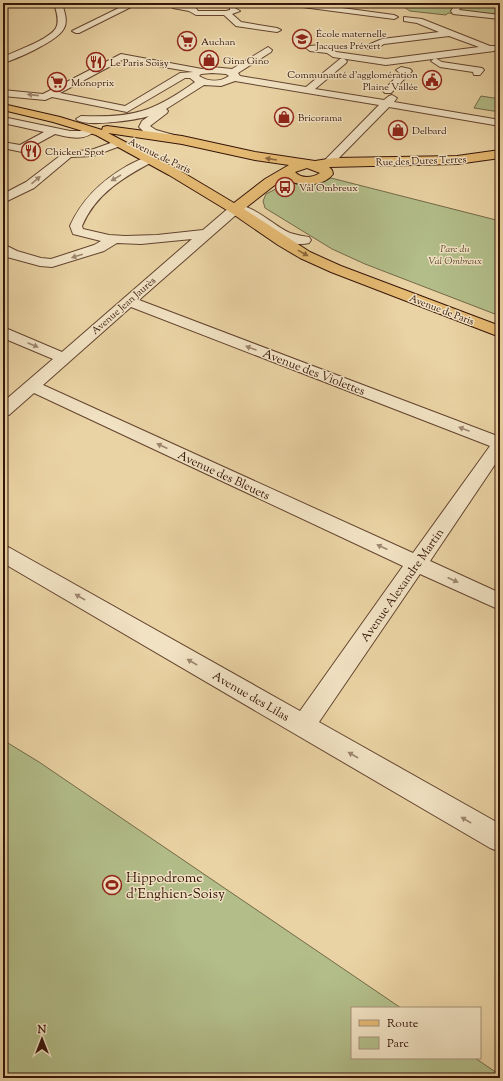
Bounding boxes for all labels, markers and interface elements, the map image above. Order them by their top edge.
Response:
place label: École maternelle Jacques Prévert [315,27,387,54]
school or university icon: École maternelle Jacques Prévert [291,28,313,50]
supermarket icon: Auchan [176,30,198,52]
place label: Auchan [201,35,235,50]
shop icon: Gina Gino [198,49,220,71]
restaurant icon: Le Paris Soisy [85,51,107,73]
place label: Gina Gino [223,54,269,69]
place label: Le Paris Soisy [110,56,169,71]
place label: Communauté d'agglomération Plaine Vallée [287,68,418,95]
public building icon: Communauté d'agglomération Plaine Vallée [421,69,443,91]
supermarket icon: Monoprix [46,71,68,93]
place label: Monoprix [71,76,115,91]
one-way arrow [27,92,39,98]
shop icon: Bricorama [273,106,295,128]
place label: Bricorama [298,111,342,126]
shop icon: Delbard [387,119,409,141]
place label: Delbard [412,124,447,139]
street label: Avenue de Paris [125,135,193,178]
restaurant icon: Chicken Spot [20,140,42,162]
place label: Chicken Spot [45,145,105,160]
street label: Rue des Dures Terres [375,152,467,171]
one-way arrow [265,155,277,161]
one-way arrow [31,175,42,184]
one-way arrow [110,175,122,182]
bus stop icon: Val Ombreux [274,176,296,198]
place label: Val Ombreux [299,181,358,196]
park label: Parc du Val Ombreux [428,242,482,269]
one-way arrow [297,250,309,256]
one-way arrow [71,253,83,259]
street label: Avenue Jean Jaurès [88,274,160,338]
street label: Avenue de Paris [407,291,476,330]
one-way arrow [27,342,39,348]
one-way arrow [244,345,256,351]
street label: Avenue des Violettes [260,345,368,401]
one-way arrow [457,426,469,432]
one-way arrow [156,443,168,449]
street label: Avenue des Bleuets [175,447,273,505]
street label: Avenue Alexandre Martin [357,525,449,646]
one-way arrow [376,544,387,550]
one-way arrow [447,577,458,583]
one-way arrow [74,594,86,601]
one-way arrow [186,659,198,666]
street label: Avenue des Lilas [209,667,293,726]
one-way arrow [348,752,359,759]
one-way arrow [460,816,472,823]
place label: Hippodrome d'Enghien-Soisy [126,869,225,905]
sports icon: Hippodrome d'Enghien-Soisy [101,874,123,896]
legend [351,1007,481,1059]
text: Route [387,1015,419,1033]
north arrow [22,1019,62,1059]
text: N [37,1022,47,1038]
text: Parc [387,1035,409,1053]

